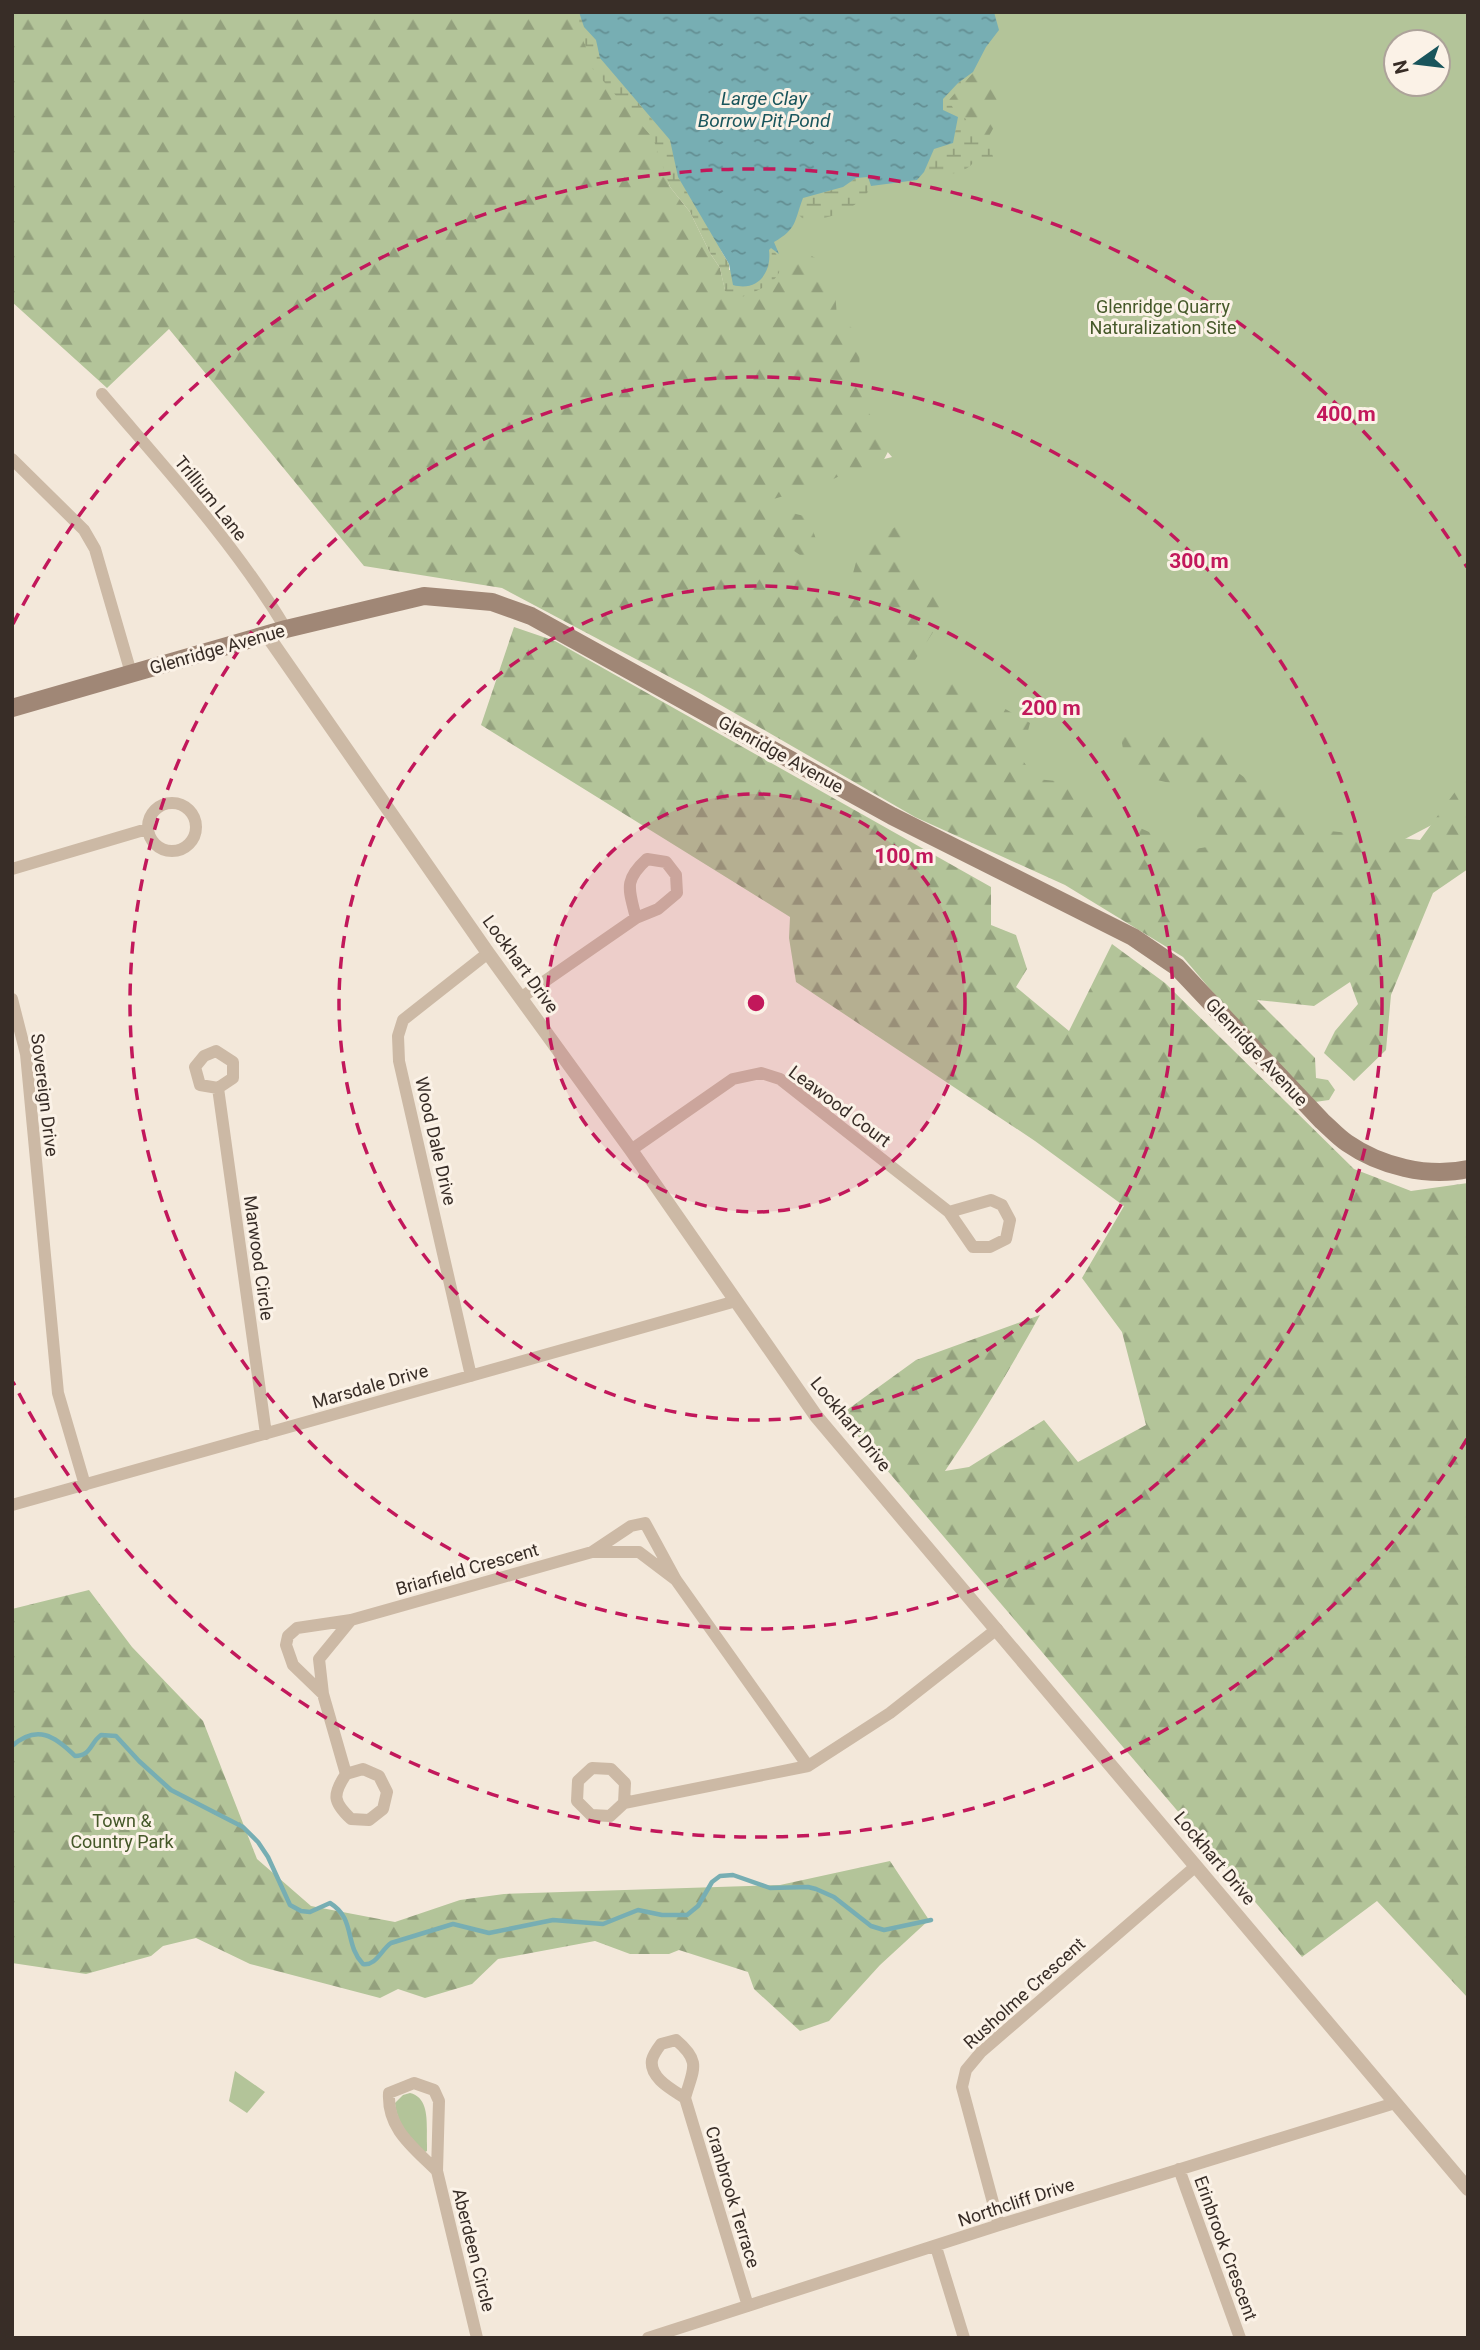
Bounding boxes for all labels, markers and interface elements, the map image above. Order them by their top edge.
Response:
north arrow [1382,28,1452,98]
text: N [1388,58,1414,76]
water label: Large Clay Borrow Pit Pond [698,87,831,132]
park label: Glenridge Quarry Naturalization Site [1090,296,1236,338]
text: 400 m [1316,402,1376,426]
street label: Trillium Lane [170,451,252,545]
text: 300 m [1169,549,1229,573]
street label: Glenridge Avenue [147,620,287,678]
text: 200 m [1021,696,1081,720]
street label: Glenridge Avenue [715,711,847,797]
text: 100 m [874,844,934,868]
street label: Lockhart Drive [479,911,563,1017]
centre of rings [744,991,768,1015]
street label: Glenridge Avenue [1202,994,1312,1110]
street label: Sovereign Drive [27,1032,63,1158]
street label: Leawood Court [785,1061,895,1151]
street label: Wood Dale Drive [411,1075,461,1207]
street label: Marwood Circle [240,1194,278,1322]
street label: Marsdale Drive [310,1359,430,1413]
street label: Lockhart Drive [806,1372,896,1476]
street label: Briarfield Crescent [393,1539,541,1599]
street label: Lockhart Drive [1170,1807,1260,1909]
park label: Town & Country Park [70,1810,174,1852]
street label: Rusholme Crescent [959,1933,1089,2053]
street label: Cranbrook Terrace [701,2124,765,2270]
street label: Northcliff Drive [955,2173,1077,2231]
street label: Erinbrook Crescent [1190,2173,1262,2323]
street label: Aberdeen Circle [449,2186,499,2314]

